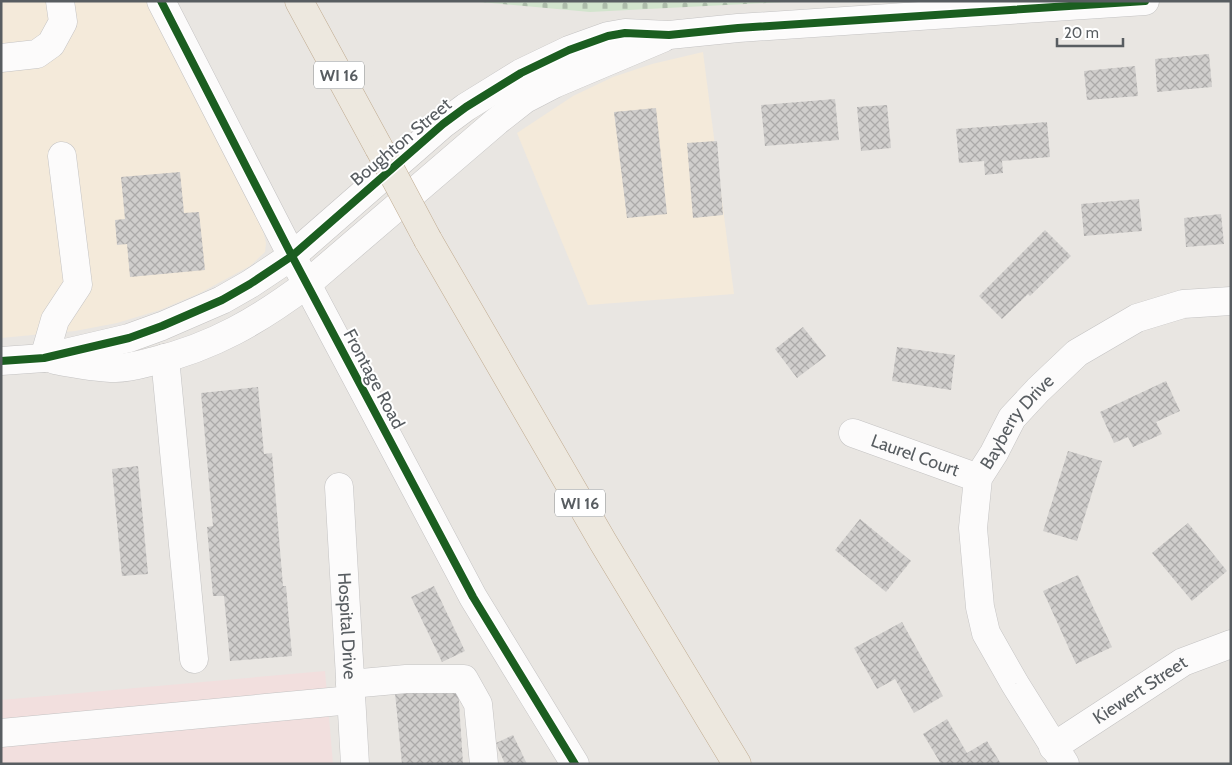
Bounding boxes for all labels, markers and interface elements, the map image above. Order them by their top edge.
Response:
scale bar [1057,15,1123,47]
text: 20 m [1064,24,1099,42]
road number: WI 16 [314,62,364,88]
street label: Boughton Street [346,93,456,191]
street label: Frontage Road [338,325,410,433]
street label: Bayberry Drive [976,370,1058,473]
street label: Laurel Court [868,429,962,481]
road number: WI 16 [555,489,605,516]
street label: Hospital Drive [333,572,361,680]
street label: Kiewert Street [1089,651,1191,729]

